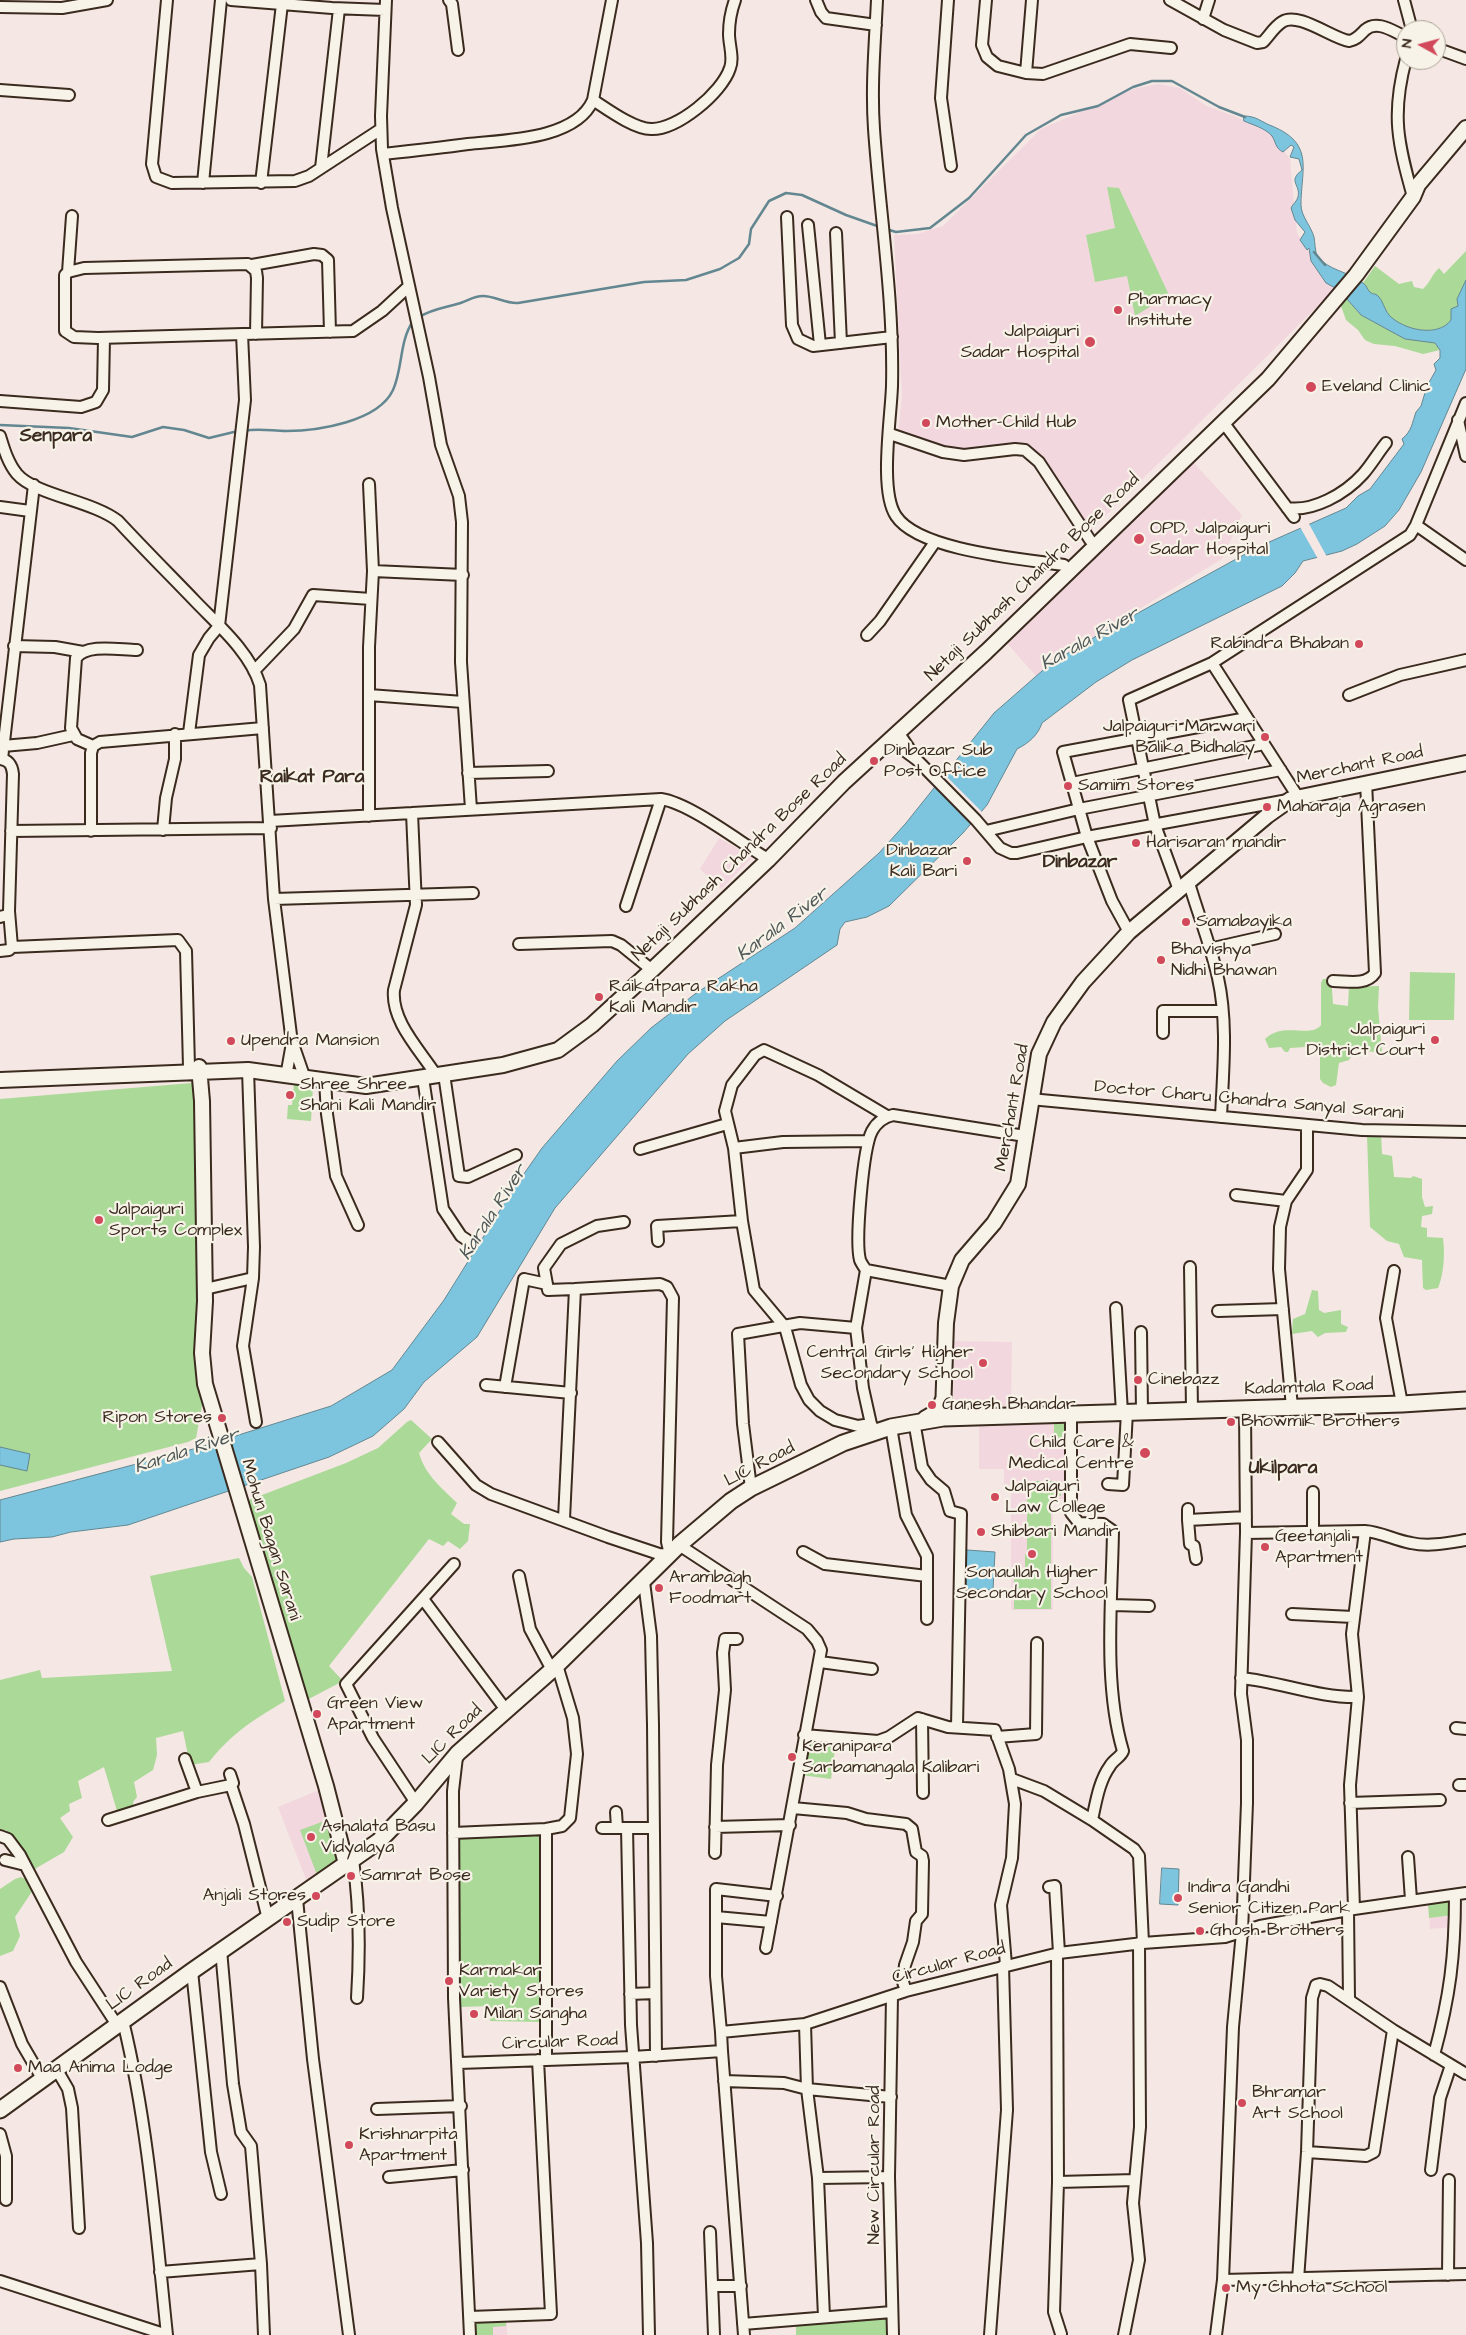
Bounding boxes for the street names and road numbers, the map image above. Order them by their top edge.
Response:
street label: Netaji Subhash Chandra Bose Road [921,469,1145,687]
street label: Merchant Road [1295,742,1425,790]
street label: Netaji Subhash Chandra Bose Road [628,749,852,967]
street label: Merchant Road [991,1043,1035,1173]
street label: Doctor Charu Chandra Sanyal Sarani [1093,1077,1405,1125]
street label: Kadamtala Road [1244,1375,1374,1401]
street label: LIC Road [721,1438,799,1492]
street label: Mohun Bagan Sarani [235,1457,305,1623]
street label: LIC Road [418,1700,488,1770]
street label: Circular Road [890,1939,1008,1989]
street label: LIC Road [103,1954,177,2016]
street label: Circular Road [501,2030,619,2056]
street label: New Circular Road [864,2085,886,2245]

